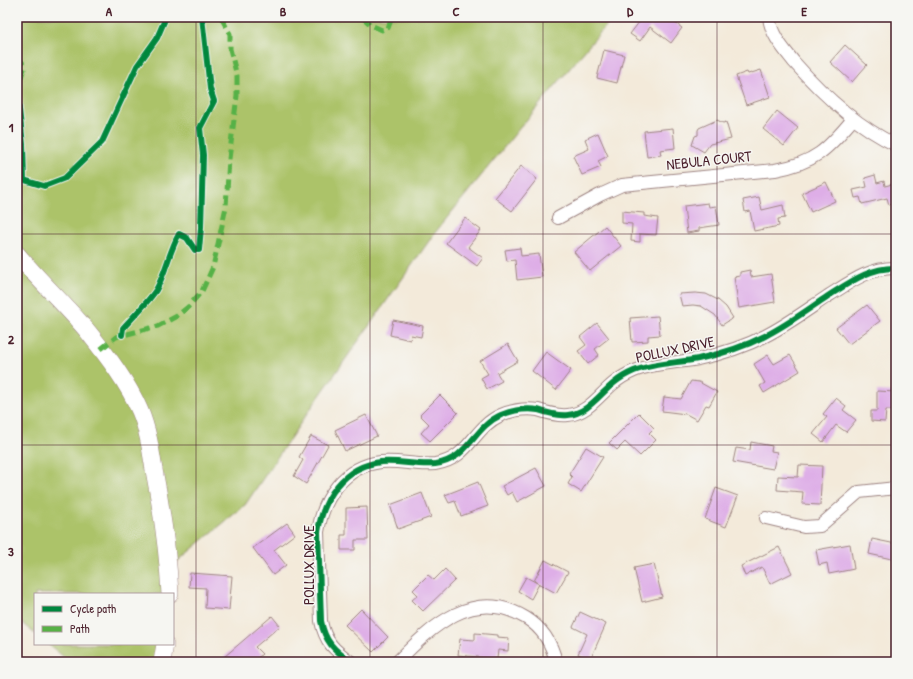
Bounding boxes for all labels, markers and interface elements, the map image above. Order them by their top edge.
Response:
text: A [106,2,113,20]
text: B [280,2,287,20]
text: C [452,2,460,20]
text: D [627,2,634,20]
text: E [801,2,807,20]
text: 1 [9,118,14,136]
street label: NEBULA COURT [665,145,754,175]
text: 2 [8,330,15,348]
street label: POLLUX DRIVE [634,330,717,368]
street label: POLLUX DRIVE [298,525,319,605]
text: 3 [8,542,14,560]
legend [34,593,174,645]
text: Cycle path [70,600,116,617]
text: Path [70,620,90,637]

